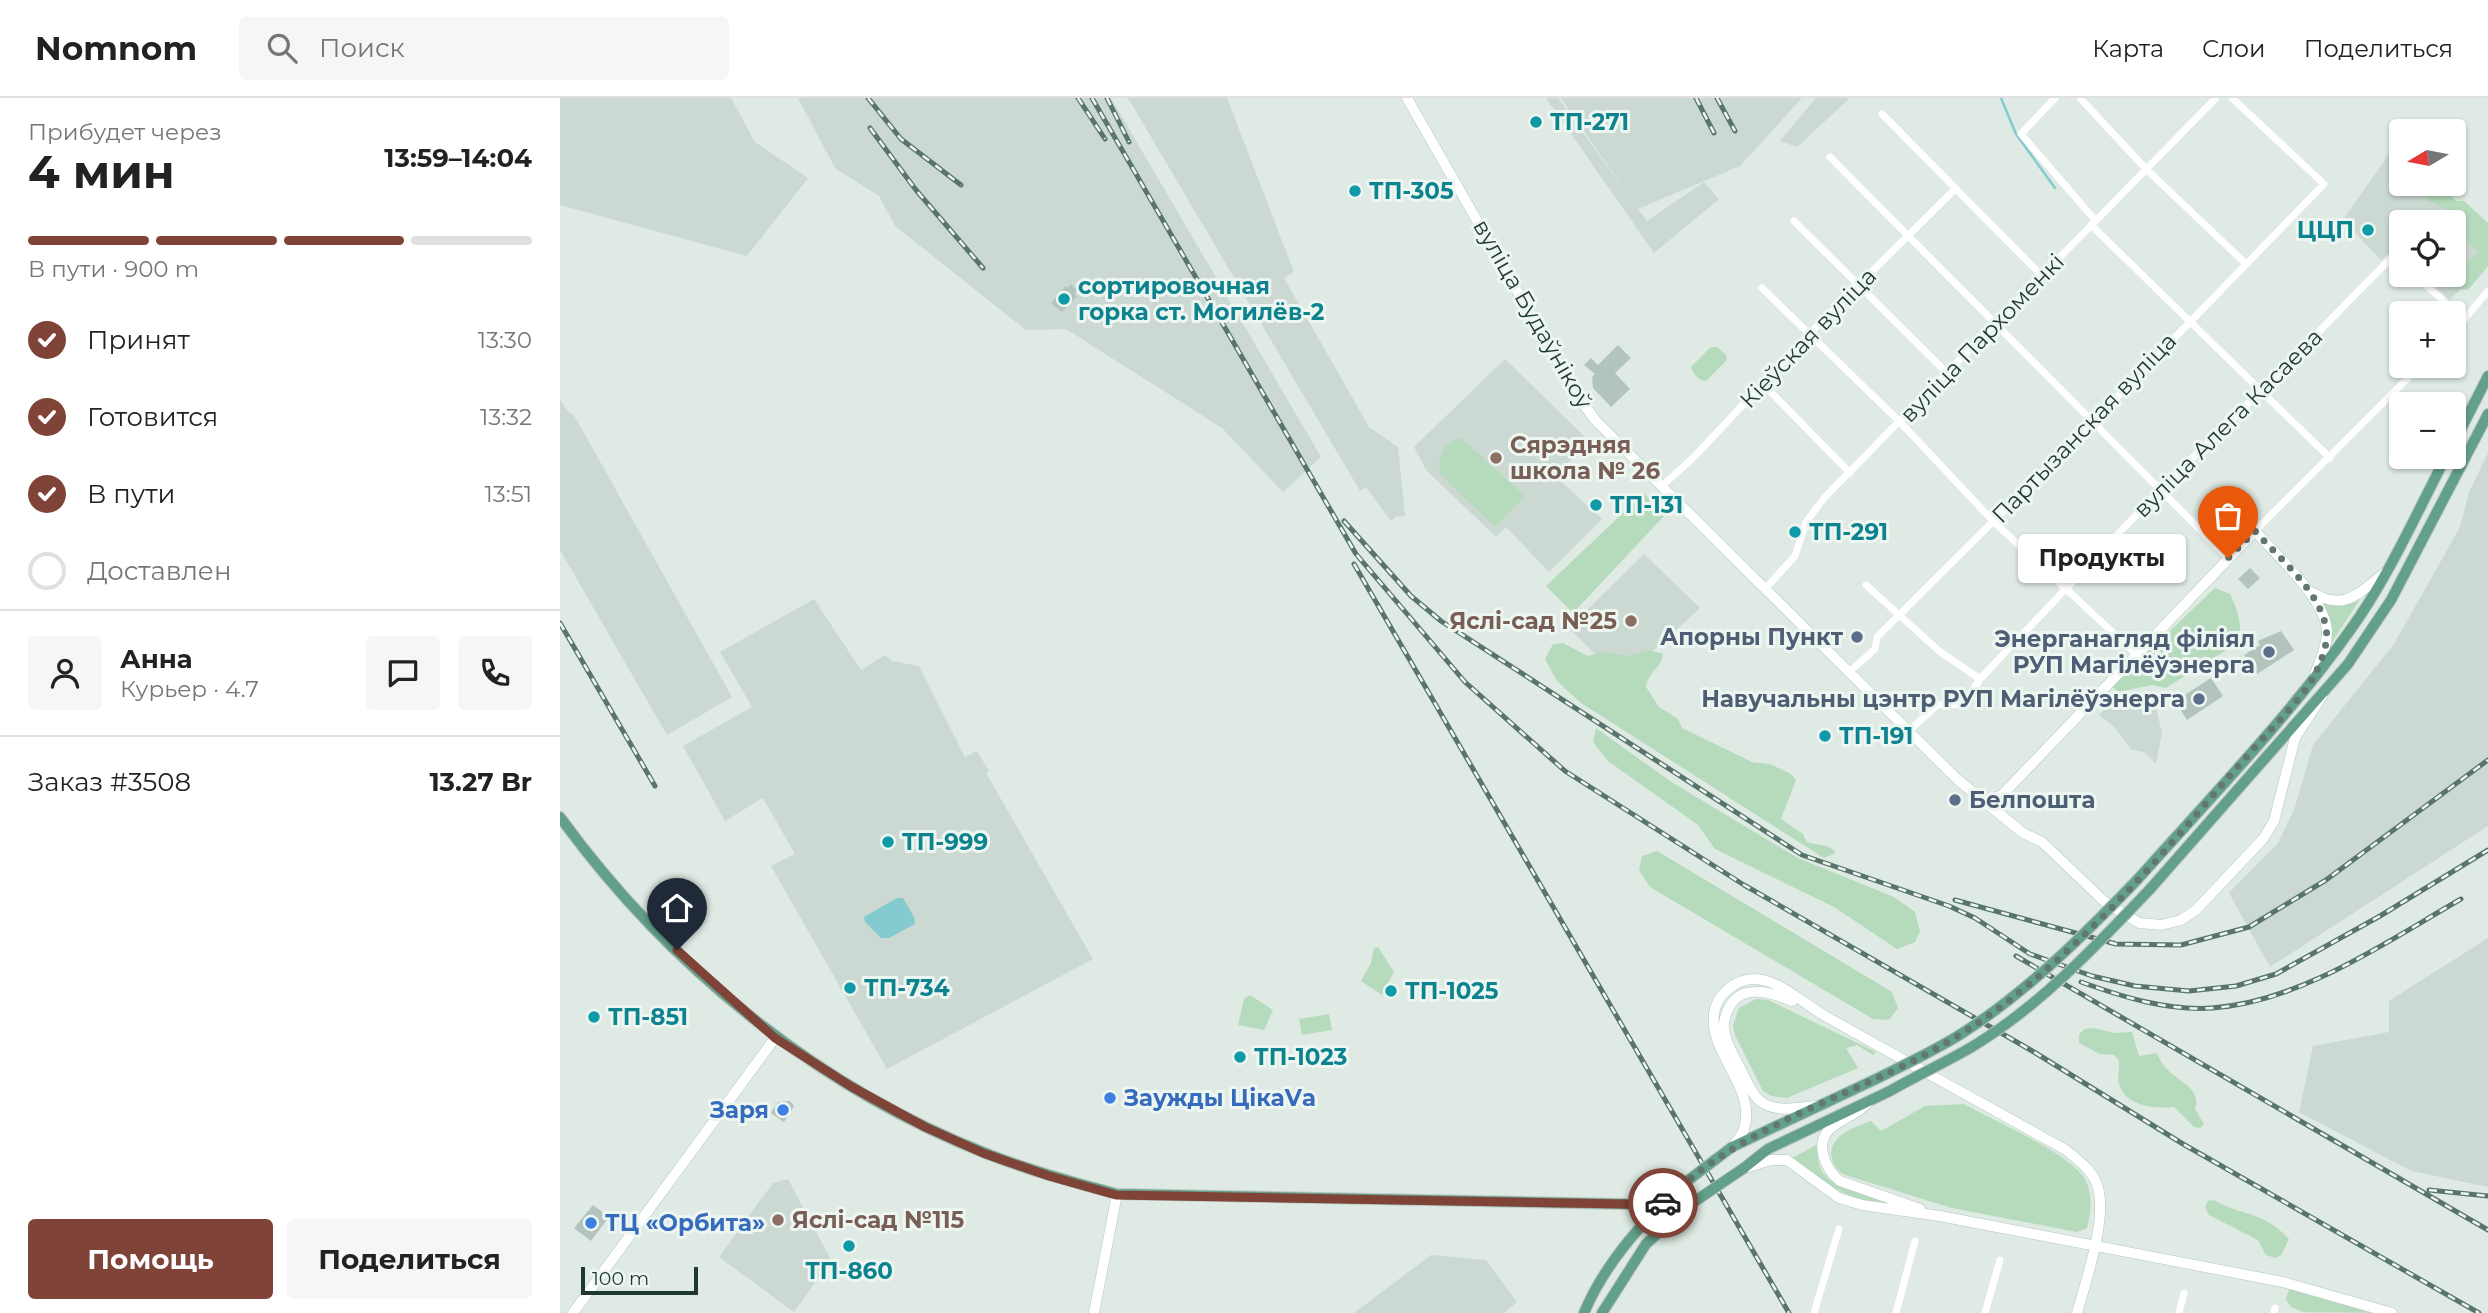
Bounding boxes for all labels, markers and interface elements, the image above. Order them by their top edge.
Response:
search box [239,17,729,80]
text: Nomnom [35,28,197,68]
icon: search [263,29,301,67]
text: Поиск [319,32,405,64]
text: Карта [2092,34,2164,63]
text: Слои [2202,34,2266,63]
text: Поделиться [2304,34,2453,63]
place label: ТП-271 [1550,108,1629,136]
marker: ТП-271 [1528,114,1544,130]
text: Прибудет через [28,118,222,146]
north arrow [2389,119,2466,196]
map controls [2389,119,2466,469]
text: 13:59–14:04 [384,142,532,174]
text: 4 мин [28,143,175,200]
place label: ТП-305 [1369,177,1454,205]
marker: ТП-305 [1347,183,1363,199]
button: locate [2389,210,2466,287]
street label: вуліца Будаўнікоў [1467,214,1599,414]
place label: ЦЦП [2297,216,2354,244]
marker: ЦЦП [2360,222,2376,238]
street label: вуліца Пархоменкі [1894,248,2070,428]
text: В пути · 900 m [28,255,199,283]
street label: Кіеўская вуліца [1734,262,1882,414]
place label: сортировочная горка ст. Могилёв-2 [1078,272,1324,326]
marker: сортировочная горка ст. Могилёв-2 [1056,291,1072,307]
button: + [2389,301,2466,378]
icon: check [28,321,66,359]
street label: вуліца Алега Касаева [2128,323,2328,523]
text: Принят [87,324,190,356]
text: 13:30 [478,326,532,354]
street label: Партызанская вуліца [1986,327,2182,529]
button: − [2389,392,2466,469]
icon: check [28,398,66,436]
text: Готовится [87,401,218,433]
text: 13:32 [480,403,532,431]
place label: Сярэдняя школа № 26 [1510,431,1660,485]
marker: Сярэдняя школа № 26 [1488,450,1504,466]
icon: check [28,475,66,513]
text: В пути [87,478,176,510]
text: 13:51 [485,480,532,508]
pin [2198,486,2258,558]
place label: ТП-131 [1610,491,1683,519]
marker: ТП-131 [1588,497,1604,513]
icon: bag [2209,497,2247,535]
place label: ТП-291 [1809,518,1888,546]
marker: ТП-291 [1787,524,1803,540]
callout: Продукты [2018,533,2186,582]
text: Продукты [2039,544,2165,572]
text: Доставлен [87,555,232,587]
place label: Яслі-сад №25 [1449,607,1617,635]
marker: Яслі-сад №25 [1623,613,1639,629]
place label: Апорны Пункт [1660,623,1844,651]
place label: Энерганагляд філіял РУП Магілёўэнерга [1994,625,2255,679]
marker: Апорны Пункт [1849,629,1865,645]
button: person [28,636,102,710]
button: chat [366,636,440,710]
button: phone [458,636,532,710]
text: Анна [120,643,193,675]
marker: Энерганагляд філіял РУП Магілёўэнерга [2261,644,2277,660]
text: Курьер · 4.7 [120,675,259,703]
place label: Навучальны цэнтр РУП Магілёўэнерга [1701,685,2185,713]
marker: Навучальны цэнтр РУП Магілёўэнерга [2191,691,2207,707]
place label: ТП-191 [1839,722,1913,750]
marker: ТП-191 [1817,728,1833,744]
text: Заказ #3508 [28,766,191,798]
text: 13.27 Br [429,766,532,798]
place label: Белпошта [1969,786,2095,814]
marker: Белпошта [1947,792,1963,808]
place label: ТП-999 [902,828,988,856]
marker: ТП-999 [880,834,896,850]
pin [647,878,707,950]
icon: home [658,889,696,927]
place label: ТП-734 [864,974,950,1002]
place label: ТП-1025 [1405,977,1499,1005]
marker: ТП-734 [842,980,858,996]
marker: ТП-1025 [1383,983,1399,999]
place label: ТП-851 [608,1003,688,1031]
marker: ТП-851 [586,1009,602,1025]
place label: ТП-1023 [1254,1043,1347,1071]
marker: ТП-1023 [1232,1049,1248,1065]
place label: Заужды ЦікаVа [1123,1084,1316,1112]
marker: Заужды ЦікаVа [1102,1090,1118,1106]
place label: Заря [709,1096,769,1124]
marker: Заря [775,1102,791,1118]
courier [1628,1168,1698,1238]
icon: car [1644,1184,1682,1222]
place label: Яслі-сад №115 [792,1206,964,1234]
place label: ТЦ «Орбита» [605,1209,765,1237]
marker: Яслі-сад №115 [770,1212,786,1228]
marker: ТЦ «Орбита» [583,1215,599,1231]
button: Помощь [28,1219,273,1299]
button: Поделиться [287,1219,532,1299]
marker: ТП-860 [841,1238,857,1254]
place label: ТП-860 [805,1257,893,1285]
scale bar [581,1264,698,1296]
text: 100 m [592,1267,649,1290]

